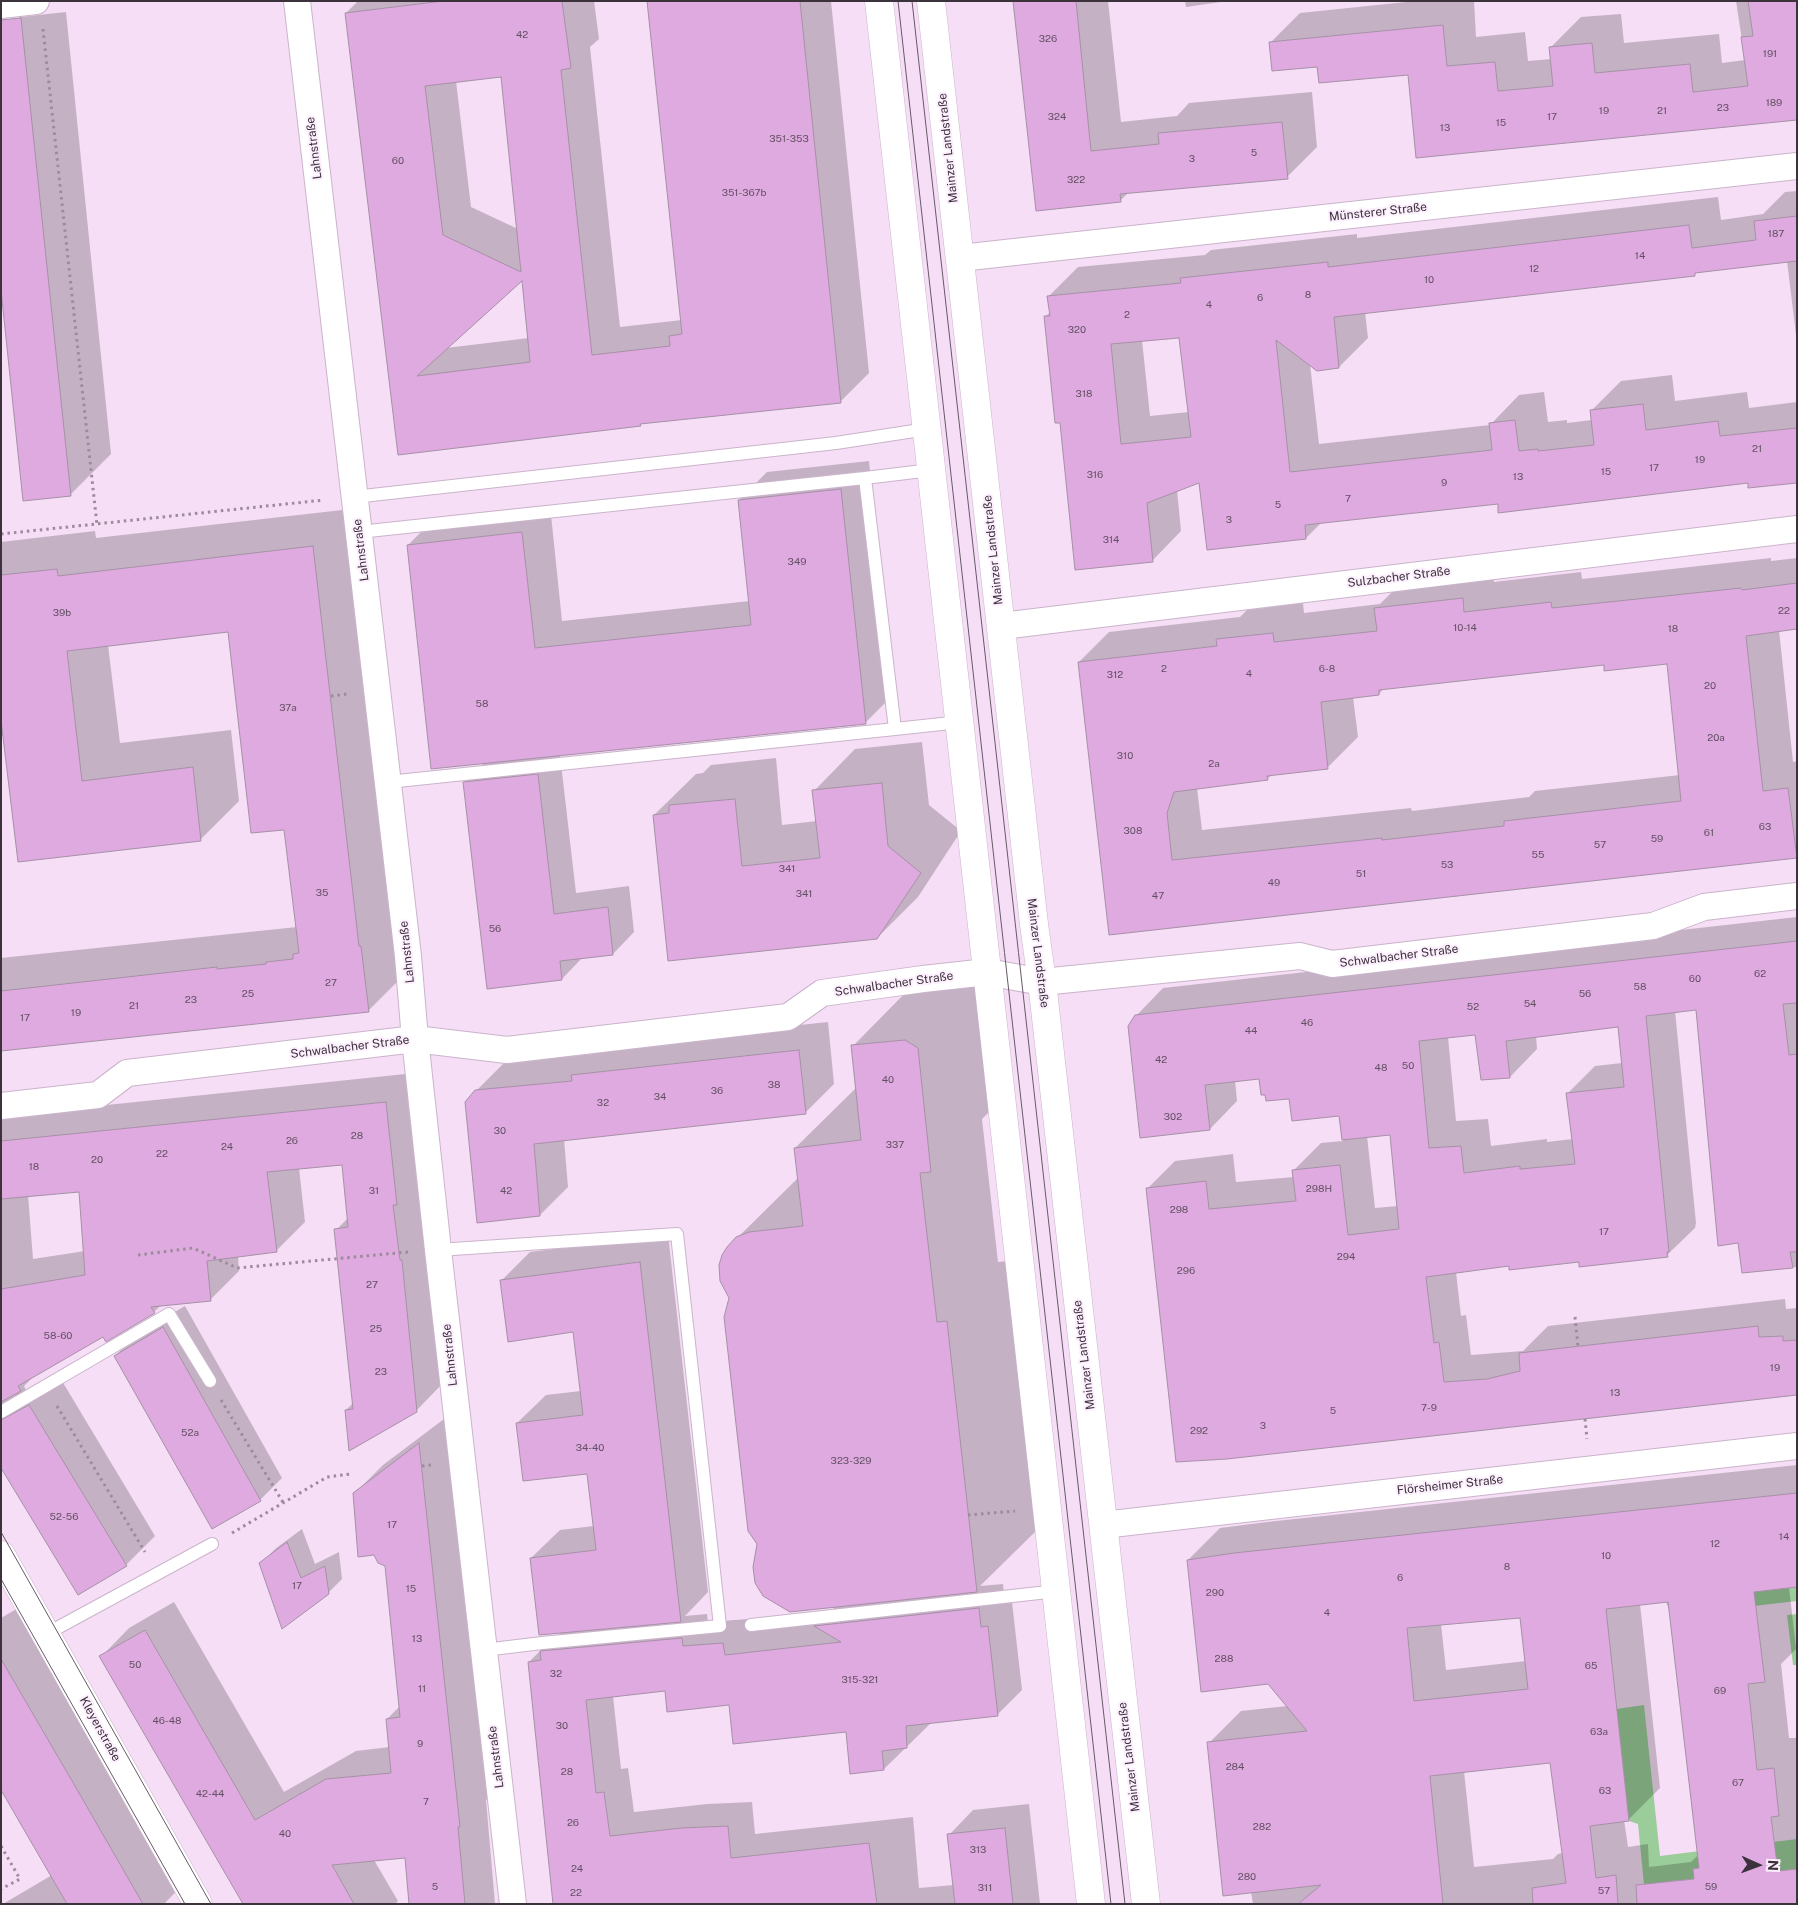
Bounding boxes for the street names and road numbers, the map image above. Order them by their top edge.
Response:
street label: Mainzer Landstraße [935,92,961,204]
street label: Lahnstraße [303,116,325,180]
street label: Münsterer Straße [1328,200,1428,224]
street label: Mainzer Landstraße [980,494,1006,606]
street label: Lahnstraße [350,518,372,582]
street label: Sulzbacher Straße [1347,564,1451,590]
street label: Mainzer Landstraße [1024,897,1052,1009]
street label: Lahnstraße [397,920,417,984]
street label: Schwalbacher Straße [1339,942,1459,970]
street label: Schwalbacher Straße [834,969,954,999]
street label: Schwalbacher Straße [290,1033,410,1061]
street label: Mainzer Landstraße [1070,1299,1098,1411]
street label: Lahnstraße [440,1323,460,1387]
street label: Flörsheimer Straße [1396,1472,1504,1498]
street label: Kleyerstraße [76,1694,124,1764]
street label: Mainzer Landstraße [1115,1701,1143,1813]
street label: Lahnstraße [485,1725,507,1789]

